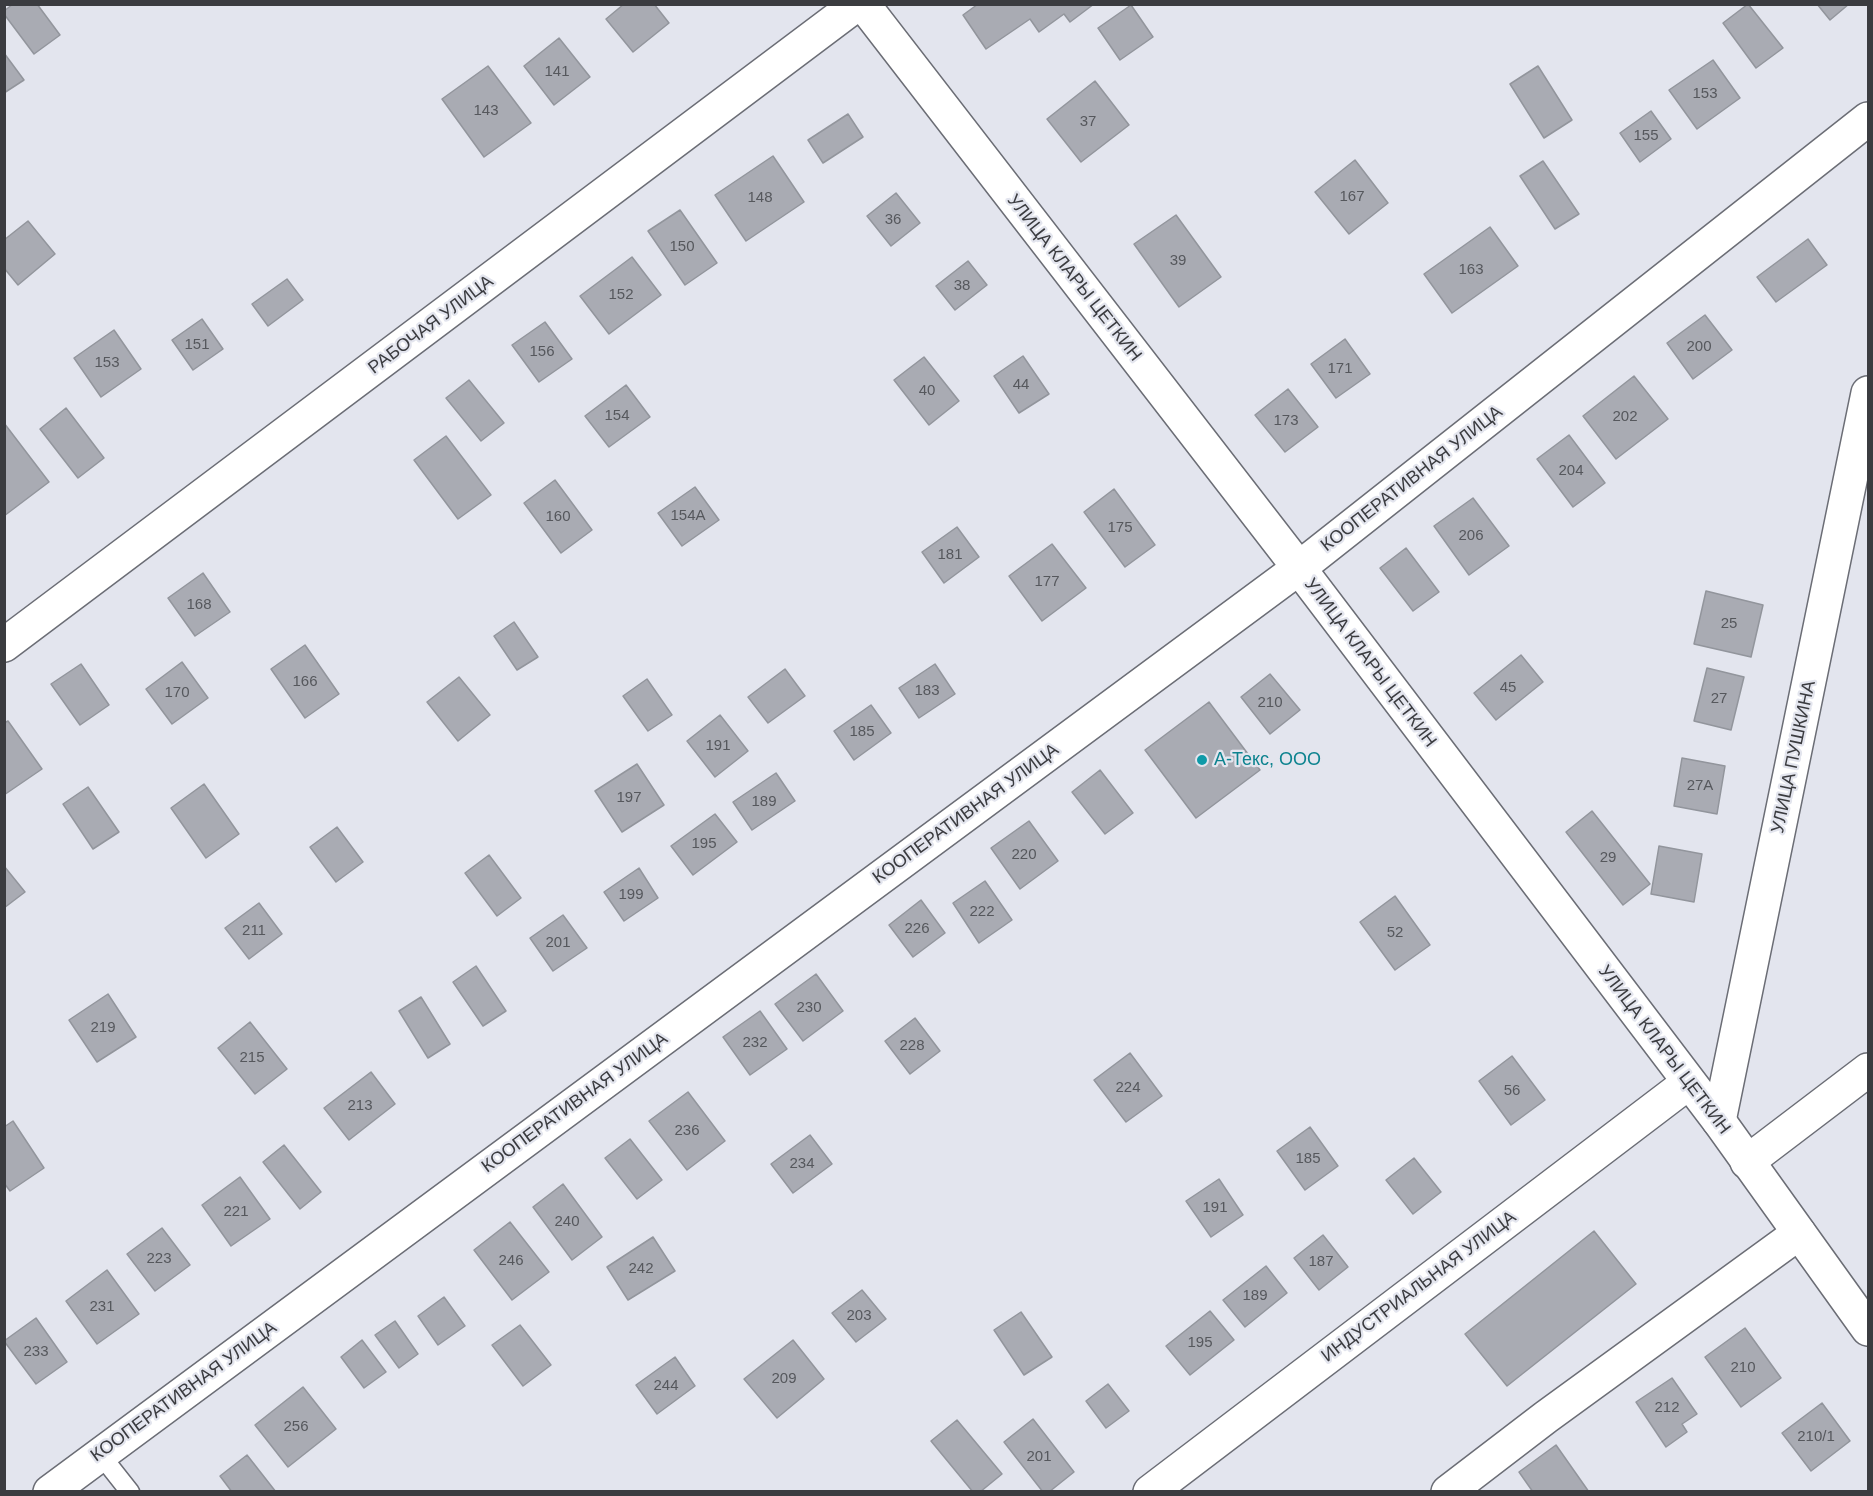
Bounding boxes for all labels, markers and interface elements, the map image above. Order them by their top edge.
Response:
house number: 141 [544,63,570,81]
house number: 153 [1692,85,1718,103]
house number: 143 [473,102,499,120]
house number: 37 [1080,113,1096,131]
house number: 155 [1633,127,1659,145]
house number: 167 [1339,188,1365,206]
house number: 148 [747,189,773,207]
street label: УЛИЦА КЛАРЫ ЦЕТКИН [1002,190,1146,366]
house number: 36 [885,211,901,229]
house number: 150 [669,238,695,256]
house number: 39 [1170,252,1186,270]
house number: 163 [1458,261,1484,279]
street label: РАБОЧАЯ УЛИЦА [364,271,498,379]
house number: 38 [954,277,970,295]
house number: 152 [608,286,634,304]
house number: 151 [184,336,210,354]
house number: 200 [1686,338,1712,356]
house number: 156 [529,343,555,361]
house number: 153 [94,354,120,372]
house number: 171 [1327,360,1353,378]
house number: 44 [1013,376,1029,394]
house number: 40 [919,382,935,400]
street label: КООПЕРАТИВНАЯ УЛИЦА [1317,401,1507,557]
house number: 154 [604,407,630,425]
house number: 202 [1612,408,1638,426]
house number: 173 [1273,412,1299,430]
house number: 204 [1558,462,1584,480]
house number: 154А [670,507,706,525]
house number: 160 [545,508,571,526]
house number: 175 [1107,519,1133,537]
house number: 206 [1458,527,1484,545]
house number: 181 [937,546,963,564]
house number: 177 [1034,573,1060,591]
street label: УЛИЦА КЛАРЫ ЦЕТКИН [1299,574,1441,752]
house number: 168 [186,596,212,614]
house number: 25 [1721,615,1737,633]
house number: 166 [292,673,318,691]
house number: 45 [1500,679,1516,697]
street label: УЛИЦА ПУШКИНА [1767,679,1821,835]
house number: 183 [914,682,940,700]
house number: 170 [164,684,190,702]
house number: 27 [1711,690,1727,708]
house number: 210 [1257,694,1283,712]
house number: 185 [849,723,875,741]
house number: 191 [705,737,731,755]
street label: КООПЕРАТИВНАЯ УЛИЦА [869,739,1063,889]
place label: А-Текс, ООО [1214,749,1321,771]
marker: А-Текс, ООО [1195,753,1209,767]
house number: 27А [1687,777,1713,795]
house number: 197 [616,789,642,807]
house number: 189 [751,793,777,811]
house number: 195 [691,835,717,853]
house number: 220 [1011,846,1037,864]
house number: 29 [1600,849,1616,867]
house number: 199 [618,886,644,904]
house number: 222 [969,903,995,921]
house number: 226 [904,920,930,938]
house number: 211 [242,922,266,940]
house number: 52 [1387,924,1403,942]
house number: 201 [545,934,571,952]
street label: УЛИЦА КЛАРЫ ЦЕТКИН [1593,961,1735,1139]
house number: 230 [796,999,822,1017]
house number: 219 [90,1019,116,1037]
street label: КООПЕРАТИВНАЯ УЛИЦА [478,1028,672,1178]
house number: 232 [742,1034,768,1052]
house number: 228 [899,1037,925,1055]
house number: 215 [239,1049,265,1067]
house number: 224 [1115,1079,1141,1097]
house number: 56 [1504,1082,1520,1100]
house number: 213 [347,1097,373,1115]
house number: 236 [674,1122,700,1140]
house number: 185 [1295,1150,1321,1168]
house number: 234 [789,1155,815,1173]
house number: 191 [1202,1199,1228,1217]
house number: 221 [223,1203,249,1221]
street label: ИНДУСТРИАЛЬНАЯ УЛИЦА [1317,1207,1521,1367]
house number: 240 [554,1213,580,1231]
house number: 223 [146,1250,172,1268]
house number: 246 [498,1252,524,1270]
house number: 187 [1308,1253,1334,1271]
house number: 242 [628,1260,654,1278]
house number: 189 [1242,1287,1268,1305]
house number: 231 [89,1298,115,1316]
house number: 203 [846,1307,872,1325]
street label: КООПЕРАТИВНАЯ УЛИЦА [87,1317,281,1467]
house number: 195 [1187,1334,1213,1352]
house number: 233 [23,1343,49,1361]
house number: 210 [1730,1359,1756,1377]
house number: 209 [771,1370,797,1388]
house number: 244 [653,1377,679,1395]
house number: 212 [1654,1399,1680,1417]
house number: 256 [283,1418,309,1436]
house number: 210/1 [1797,1428,1835,1446]
house number: 201 [1026,1448,1052,1466]

